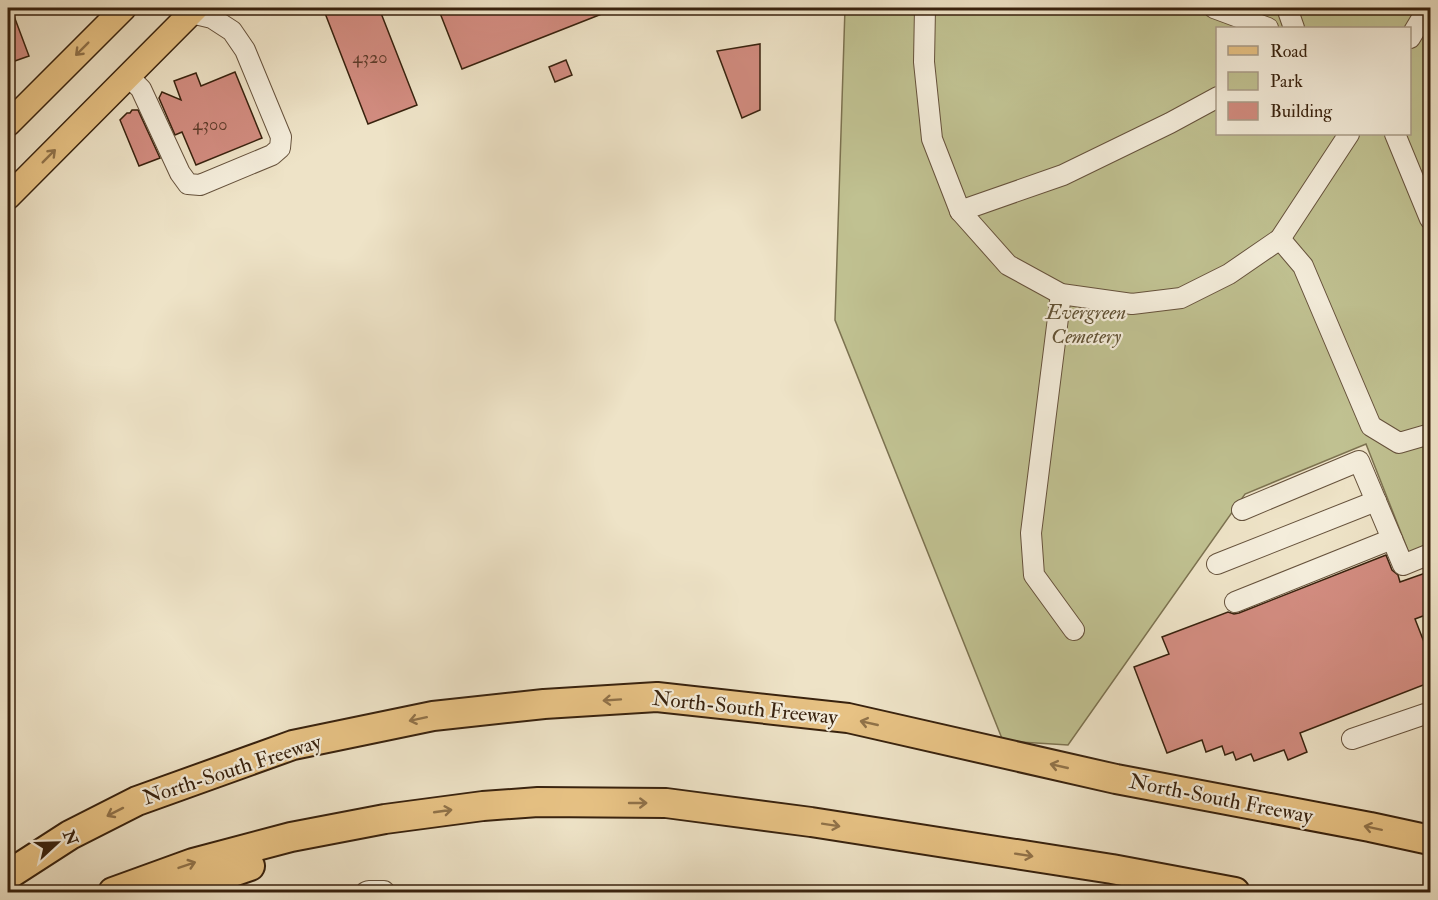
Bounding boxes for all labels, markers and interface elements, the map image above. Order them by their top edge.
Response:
legend [1216,27,1411,135]
text: Road [1270,40,1308,63]
one-way arrow [75,41,90,56]
house number: 4320 [353,46,387,69]
text: Park [1270,70,1303,93]
text: Building [1270,100,1333,123]
house number: 4300 [192,113,228,136]
one-way arrow [41,148,56,163]
park label: Evergreen Cemetery [1044,299,1126,350]
street label: North-South Freeway [651,685,840,731]
one-way arrow [603,695,623,706]
one-way arrow [409,713,428,725]
one-way arrow [859,717,879,728]
street label: North-South Freeway [139,728,325,812]
one-way arrow [1050,760,1069,772]
street label: North-South Freeway [1127,768,1316,830]
one-way arrow [627,797,647,808]
one-way arrow [433,806,453,817]
one-way arrow [106,807,124,819]
north arrow [27,813,87,873]
one-way arrow [821,819,841,830]
one-way arrow [1364,822,1384,833]
text: N [58,826,82,849]
one-way arrow [1014,850,1033,861]
one-way arrow [177,859,196,870]

